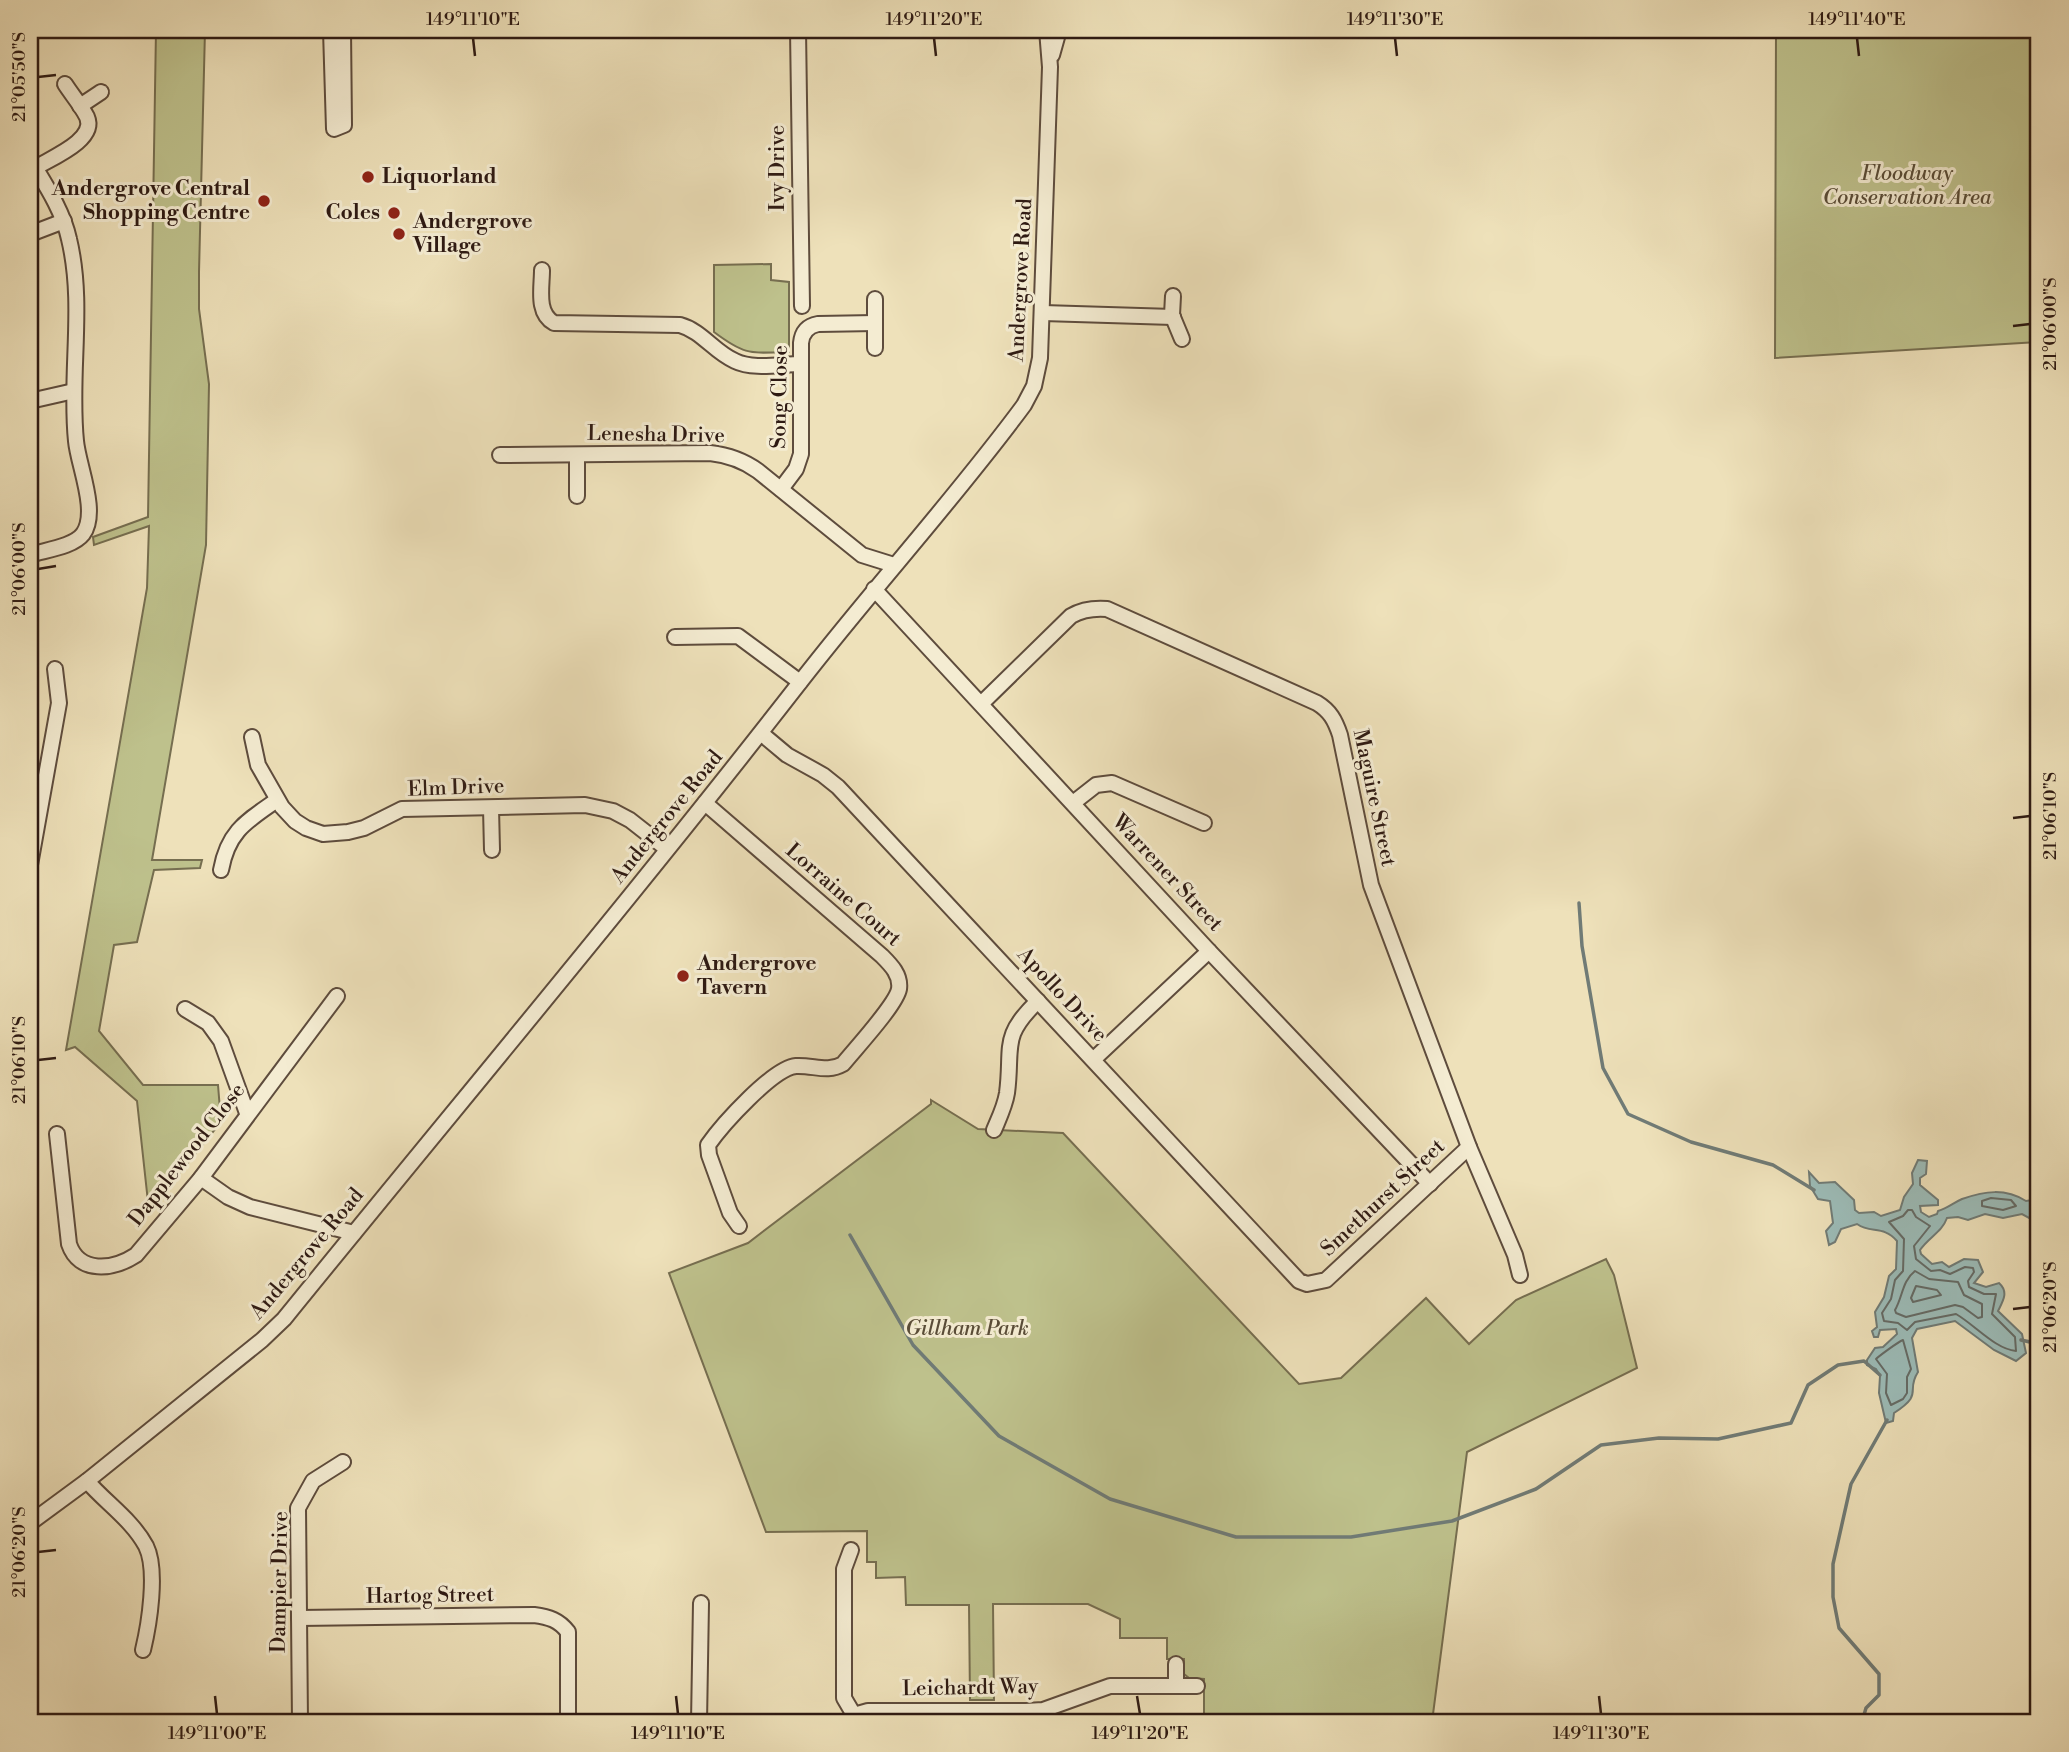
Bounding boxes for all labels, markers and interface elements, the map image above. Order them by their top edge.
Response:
text: 149°11'10"E [426,8,520,31]
text: 149°11'20"E [885,8,983,31]
text: 149°11'30"E [1347,8,1443,31]
text: 149°11'40"E [1808,8,1906,31]
text: 21°05'50"S [8,32,31,122]
street label: Ivy Drive [765,125,791,211]
park label: Floodway Conservation Area [1823,161,1992,211]
place label: Liquorland [382,164,497,190]
marker: Liquorland [360,169,376,185]
place label: Andergrove Central Shopping Centre [51,176,250,226]
marker: Andergrove Central Shopping Centre [256,193,272,209]
street label: Andergrove Road [1004,198,1038,363]
place label: Coles [326,200,380,226]
marker: Coles [386,205,402,221]
place label: Andergrove Village [412,209,533,259]
marker: Andergrove Village [391,226,407,242]
text: 21°06'00"S [2039,278,2062,370]
street label: Song Close [766,345,794,449]
street label: Lenesha Drive [587,421,725,449]
text: 21°06'00"S [8,523,31,615]
street label: Maguire Street [1347,727,1401,870]
street label: Andergrove Road [605,745,729,890]
text: 21°06'10"S [2039,772,2062,860]
street label: Elm Drive [407,773,505,803]
street label: Warrener Street [1105,808,1228,937]
street label: Lorraine Court [780,838,906,953]
street label: Apollo Drive [1011,941,1113,1048]
place label: Andergrove Tavern [696,951,817,1001]
marker: Andergrove Tavern [675,968,691,984]
text: 21°06'10"S [8,1016,31,1104]
street label: Dapplewood Close [123,1078,251,1232]
street label: Smethurst Street [1315,1133,1451,1262]
street label: Andergrove Road [244,1183,370,1326]
text: 21°06'20"S [2039,1261,2062,1353]
park label: Gillham Park [905,1316,1029,1342]
text: 21°06'20"S [8,1506,31,1598]
street label: Dampier Drive [266,1511,294,1653]
street label: Hartog Street [366,1582,495,1610]
street label: Leichardt Way [902,1674,1039,1702]
text: 149°11'00"E [168,1722,266,1745]
text: 149°11'10"E [631,1722,725,1745]
text: 149°11'20"E [1091,1722,1189,1745]
text: 149°11'30"E [1553,1722,1649,1745]

